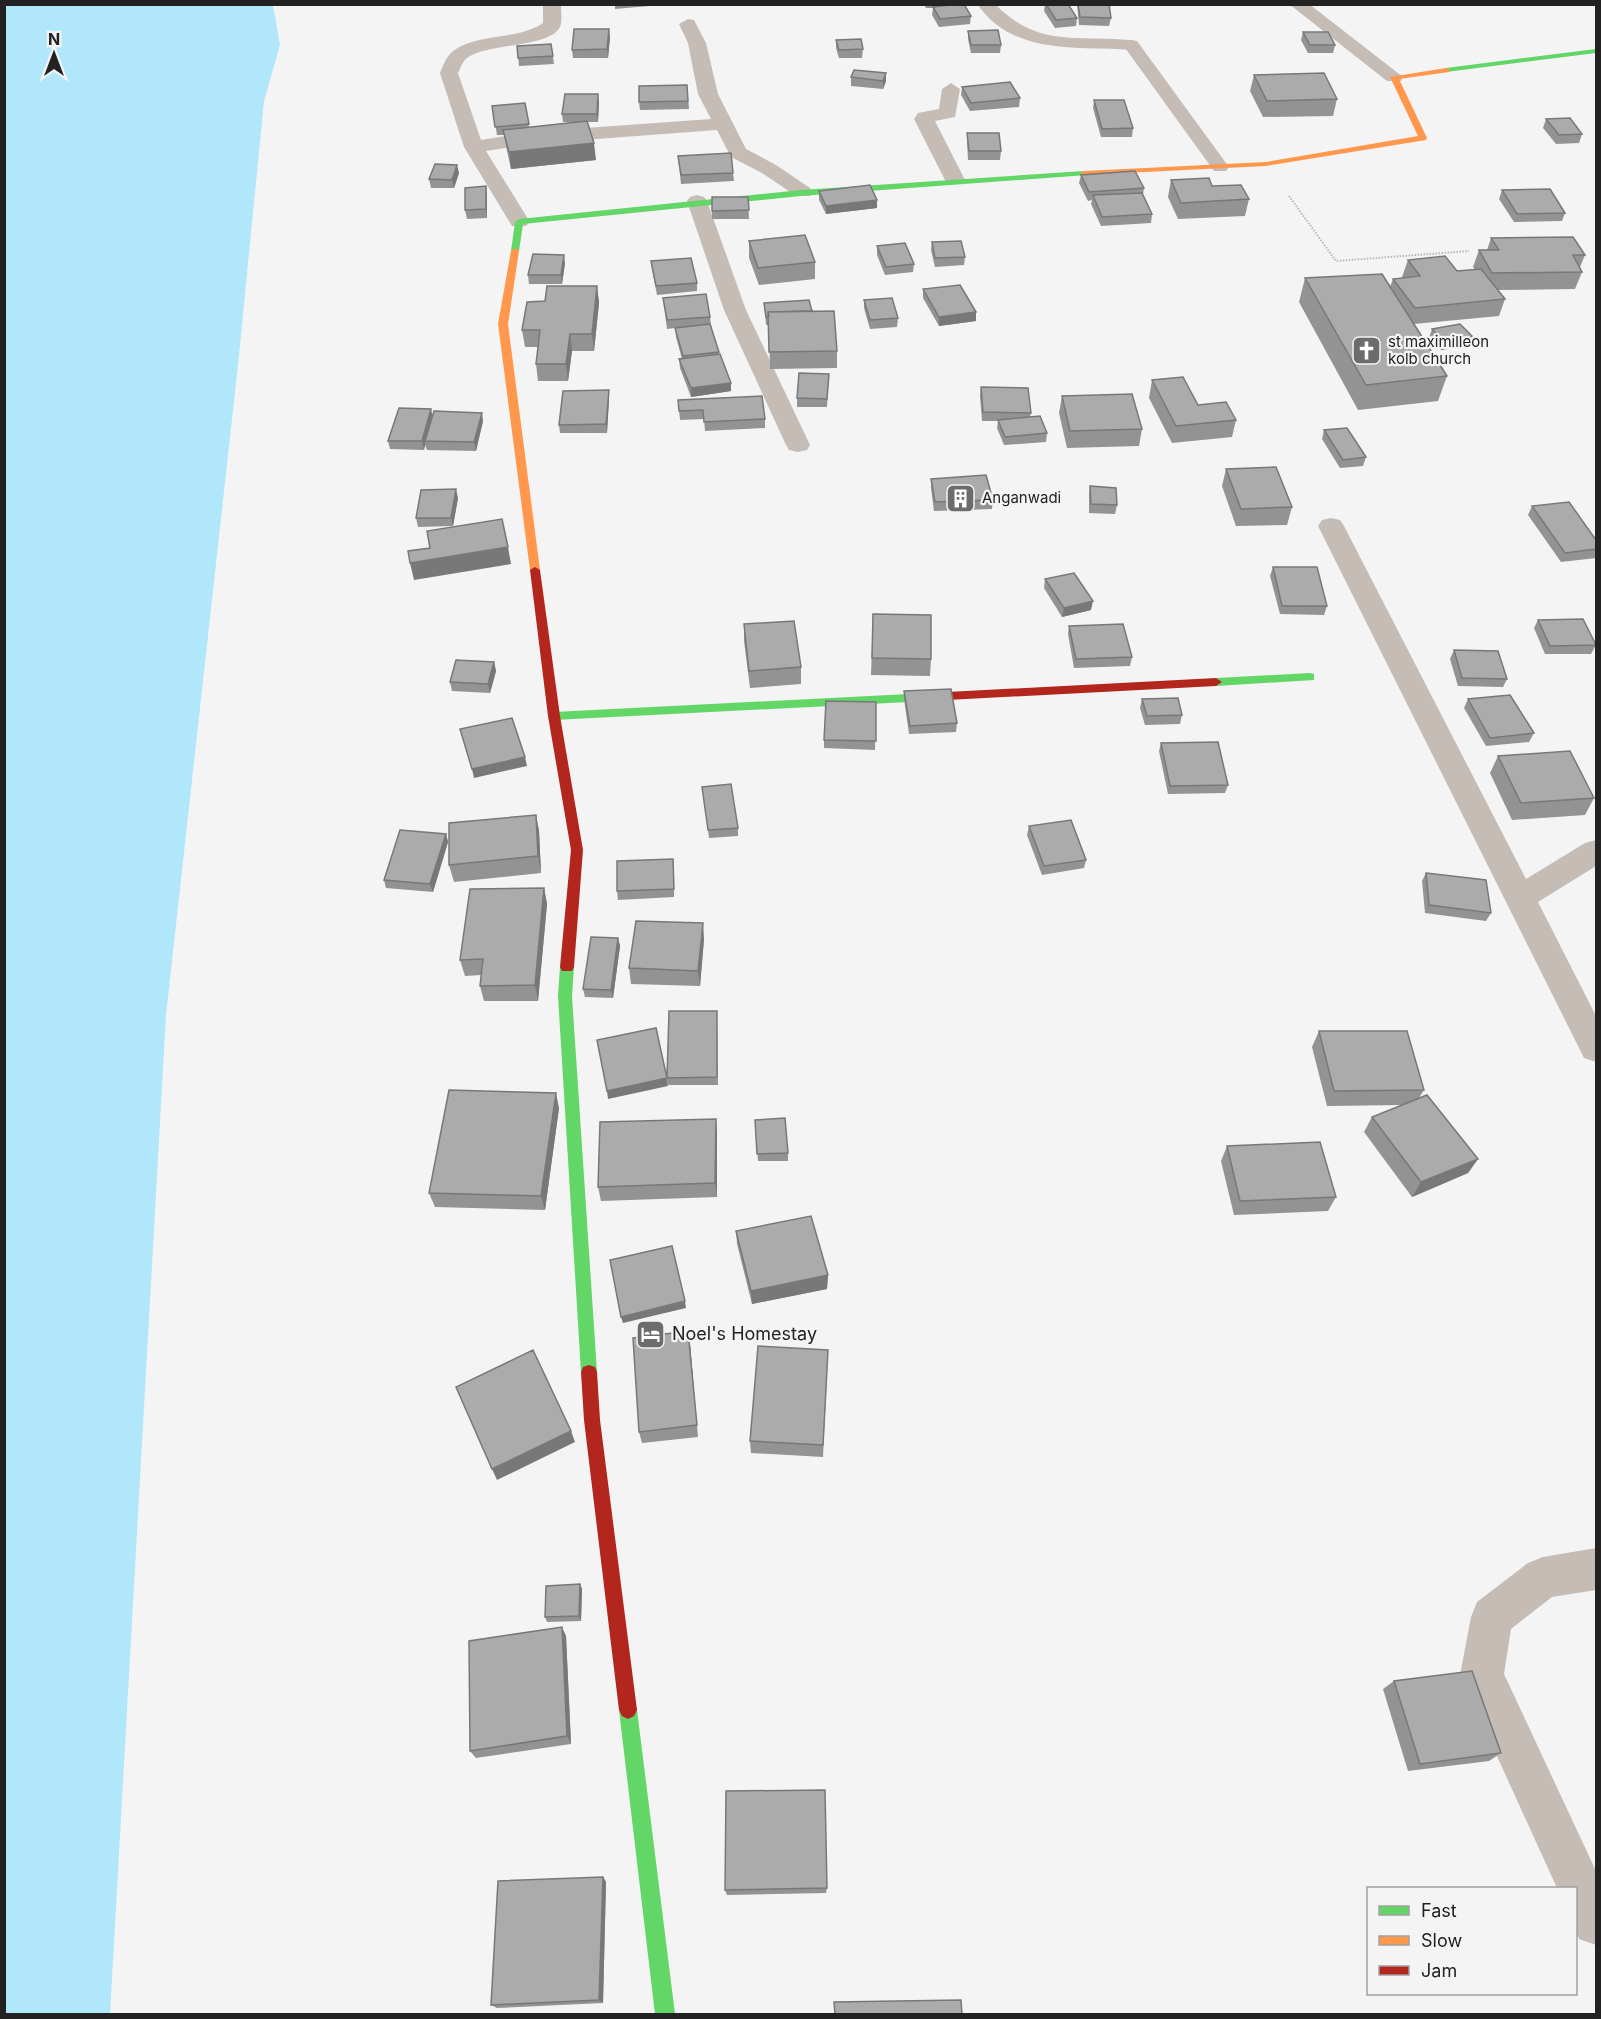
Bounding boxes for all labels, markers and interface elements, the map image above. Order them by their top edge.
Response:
north arrow [24,24,84,84]
text: N [48,29,60,49]
place label: st maximilleon kolb church [1388,332,1489,368]
church icon: st maximilleon kolb church [1351,335,1383,367]
building icon: Anganwadi [945,482,977,514]
place label: Anganwadi [982,488,1061,507]
hotel icon: Noel's Homestay [635,1318,667,1350]
place label: Noel's Homestay [672,1323,817,1344]
legend [1367,1887,1577,1995]
text: Fast [1421,1900,1457,1921]
text: Slow [1421,1930,1462,1951]
text: Jam [1421,1960,1457,1981]

